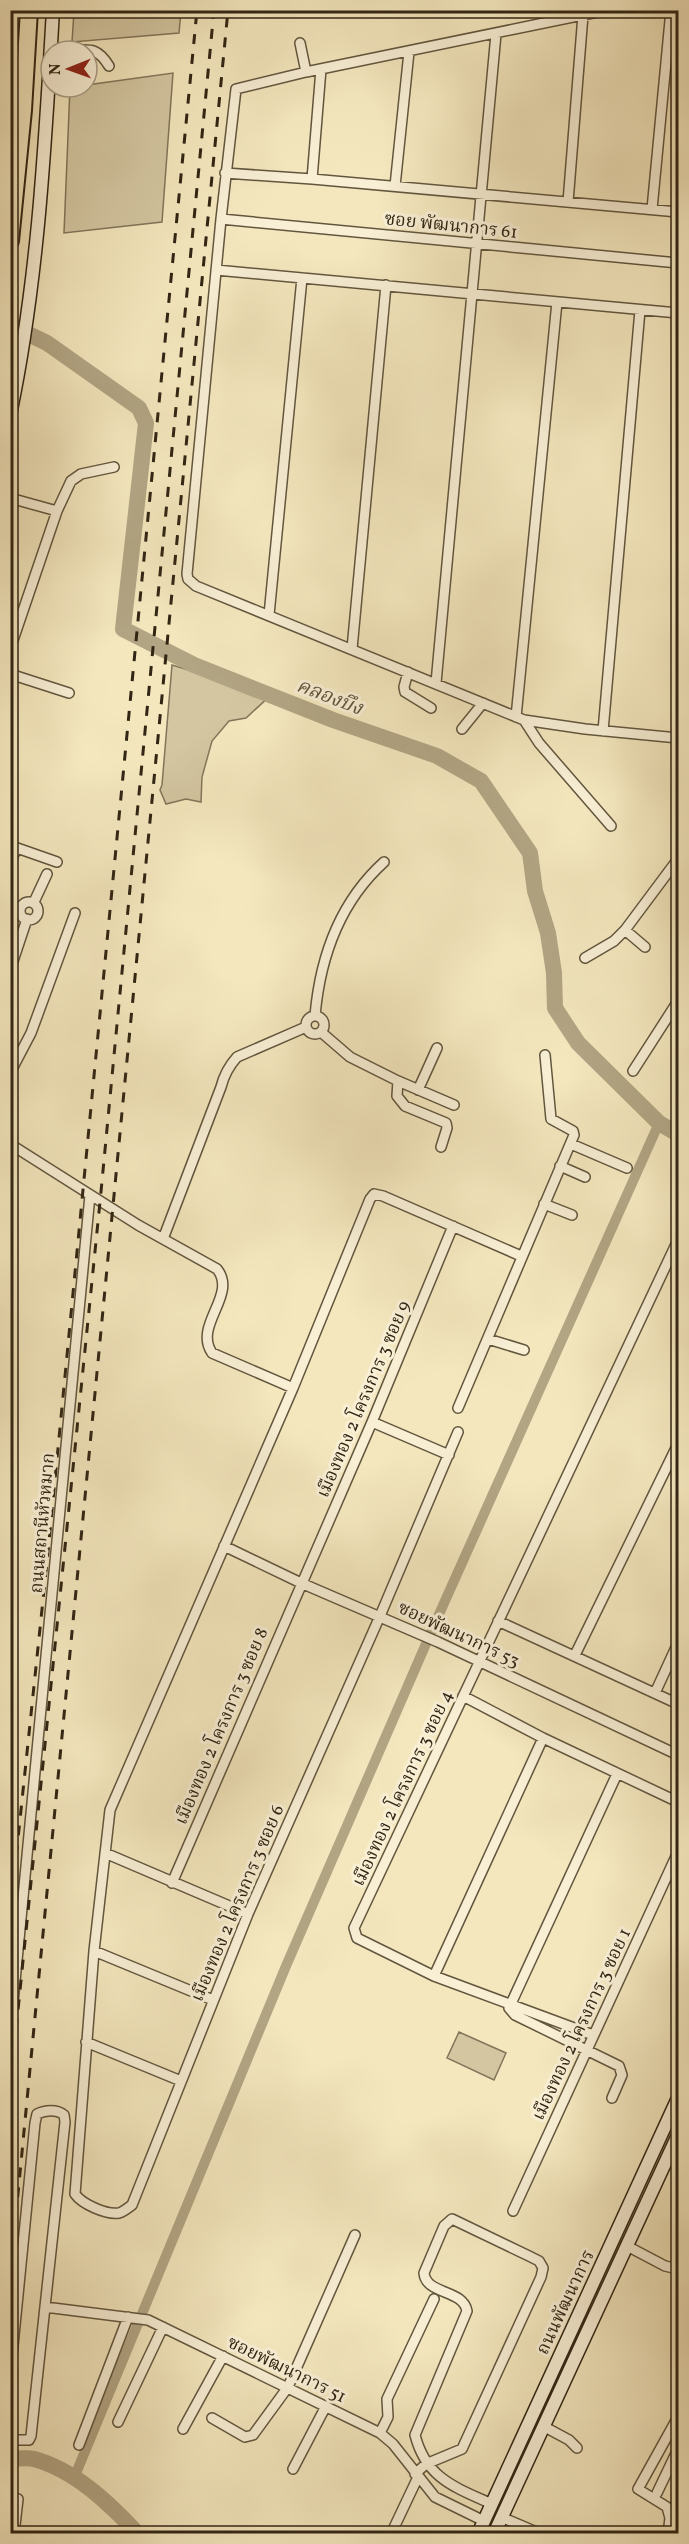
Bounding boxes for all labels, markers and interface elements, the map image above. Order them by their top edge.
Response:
north arrow [39,39,99,99]
text: N [45,63,67,75]
street label: ซอย พัฒนาการ 61 [383,207,519,246]
water label: คลองบึง [292,672,367,724]
street label: เมืองทอง 2 โครงการ 3 ซอย 9 [310,1296,417,1502]
street label: ถนนสถานีหัวหมาก [25,1452,62,1594]
street label: ซอยพัฒนาการ 53 [393,1596,523,1675]
street label: เมืองทอง 2 โครงการ 3 ซอย 8 [168,1623,275,1829]
street label: เมืองทอง 2 โครงการ 3 ซอย 4 [345,1686,460,1891]
street label: เมืองทอง 2 โครงการ 3 ซอย 6 [184,1800,291,2006]
street label: เมืองทอง 2 โครงการ 3 ซอย 1 [525,1924,638,2125]
street label: ถนนพัฒนาการ [531,2246,602,2359]
street label: ซอยพัฒนาการ 51 [223,2331,350,2410]

